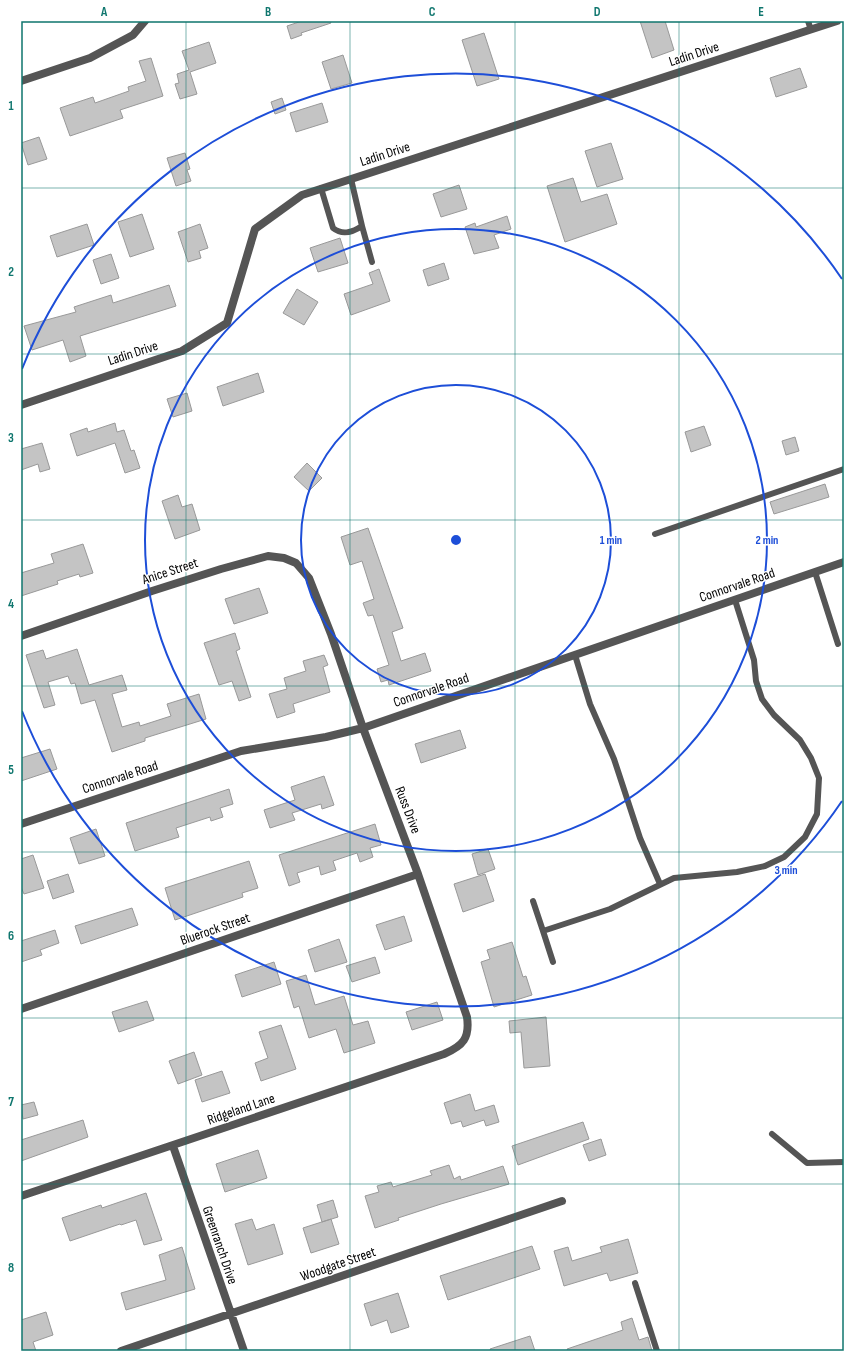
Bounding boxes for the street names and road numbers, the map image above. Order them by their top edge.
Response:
street label: Ladin Drive [667,38,721,70]
street label: Ladin Drive [358,138,412,170]
street label: Ladin Drive [106,337,160,369]
street label: Anice Street [139,554,200,588]
street label: Connorvale Road [697,564,777,606]
street label: Connorvale Road [391,669,471,711]
street label: Connorvale Road [80,757,160,797]
street label: Russ Drive [391,784,425,836]
street label: Bluerock Street [178,909,252,949]
street label: Ridgeland Lane [205,1090,277,1128]
street label: Greenranch Drive [199,1204,241,1286]
street label: Woodgate Street [298,1243,378,1285]

